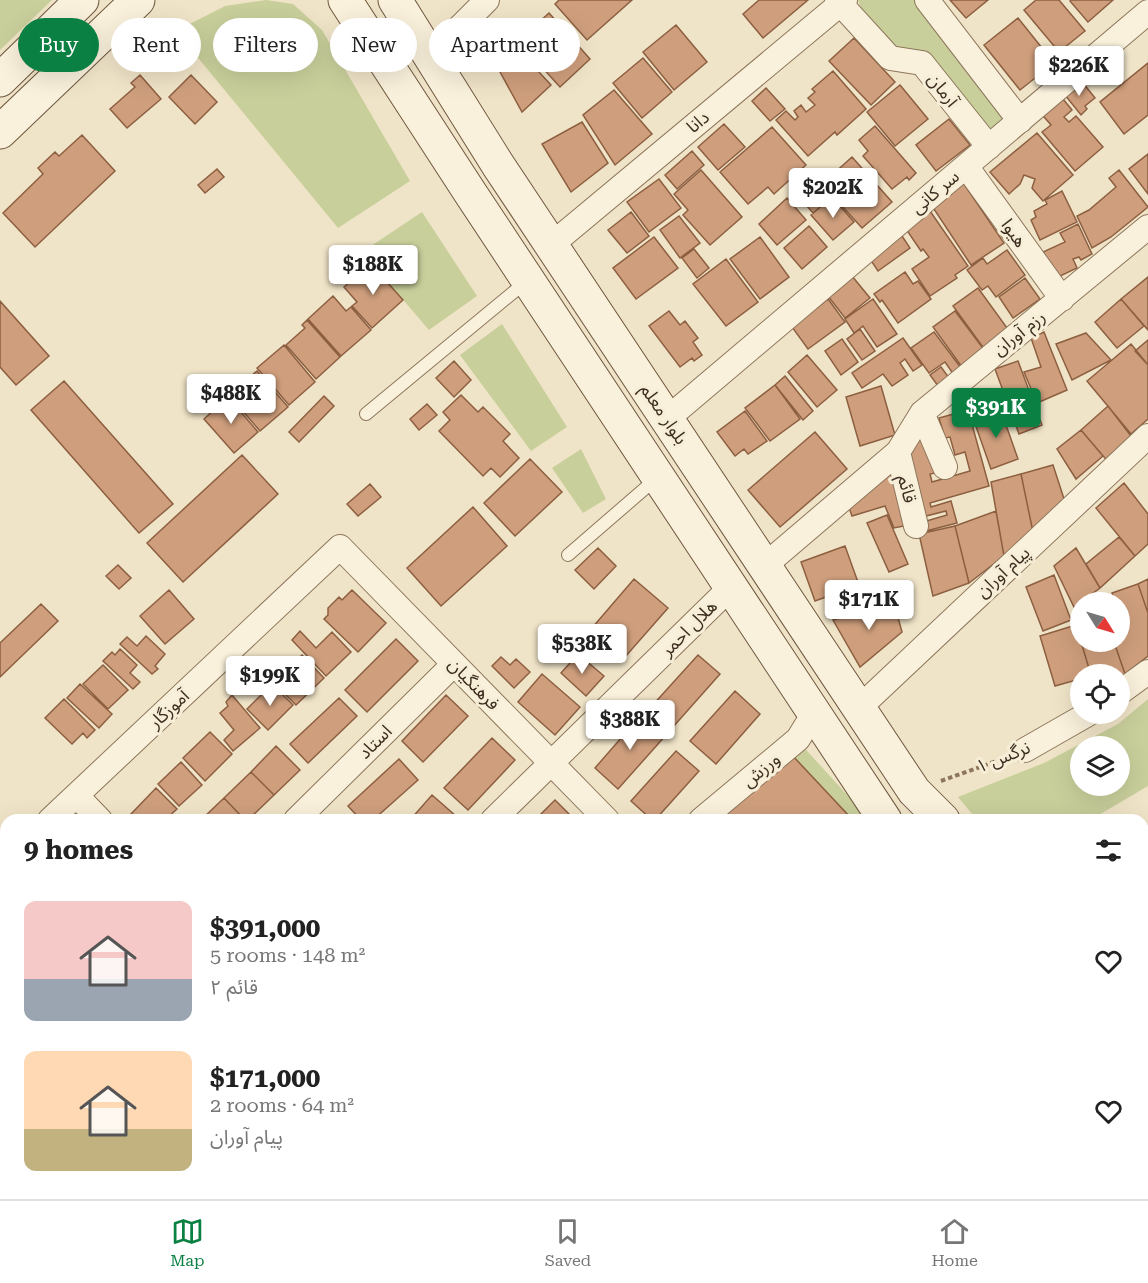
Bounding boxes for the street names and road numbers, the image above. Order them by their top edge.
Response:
street label: آرمان [923,69,964,112]
street label: دانا [682,106,713,137]
street label: سر کانی [906,165,964,219]
street label: هیوا [996,214,1032,252]
street label: رزم آوران [988,306,1052,363]
street label: بلوار معلم [634,379,692,450]
street label: قائم [891,473,921,506]
street label: پیام آوران [971,542,1037,605]
street label: هلال احمر [656,595,722,661]
street label: فرهنگیان [444,653,504,715]
street label: آموزگار [143,684,194,734]
street label: استاد [353,720,396,763]
street label: نرگس ۱ [973,736,1033,778]
street label: ورزش [738,748,784,792]

